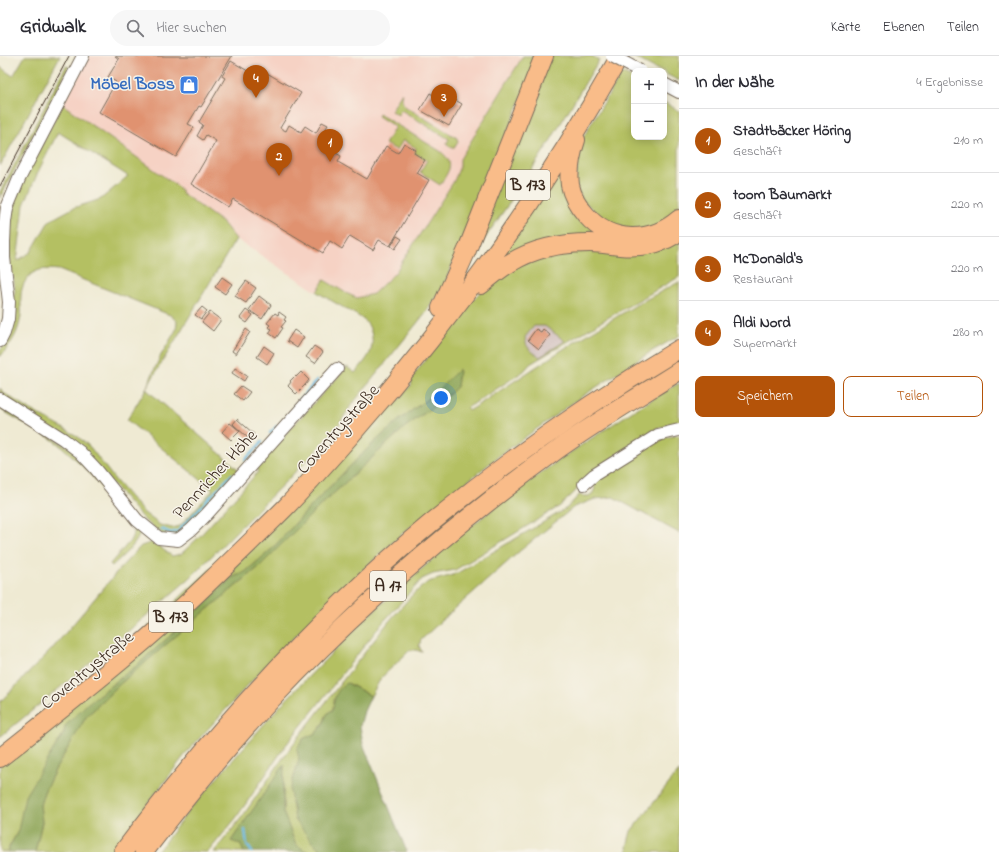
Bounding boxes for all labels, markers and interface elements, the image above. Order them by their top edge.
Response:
search box [110,10,390,46]
text: Gridwalk [20,14,86,41]
icon: search [124,17,146,39]
text: Hier suchen [156,17,227,39]
text: Karte [831,17,860,38]
text: Ebenen [882,17,925,38]
text: Teilen [947,17,979,38]
pin: 4 [243,65,269,98]
map controls [631,68,667,140]
button: + [631,68,667,104]
text: In der Nähe [695,70,774,95]
place label: Möbel Boss [90,72,175,98]
text: 4 Ergebnisse [916,73,983,92]
shop icon: Möbel Boss [178,74,200,96]
pin: 3 [431,84,457,117]
button: − [631,104,667,140]
text: Stadtbäcker Höring [733,120,851,142]
pin: 1 [317,129,343,162]
text: 1 [706,131,710,150]
text: 210 m [953,131,983,150]
text: Geschäft [733,142,782,161]
pin: 2 [266,143,292,176]
road number: B 173 [506,170,550,200]
text: toom Baumarkt [733,184,832,206]
text: 2 [705,195,711,214]
text: 220 m [951,195,983,214]
text: Geschäft [733,206,782,225]
text: McDonald's [733,248,803,270]
text: 3 [705,259,711,278]
text: 220 m [951,259,983,278]
text: Restaurant [733,270,793,289]
text: Aldi Nord [733,312,791,334]
text: 4 [705,323,711,342]
text: 280 m [953,323,983,342]
text: Supermarkt [733,334,797,353]
button: Speichern [695,376,835,417]
button: Teilen [843,376,983,417]
street label: Coventrystraße [291,379,387,481]
your location [431,388,451,408]
street label: Pennricher Höhe [167,424,265,526]
road number: A 17 [370,571,406,601]
road number: B 173 [149,602,193,632]
street label: Coventrystraße [36,625,141,717]

